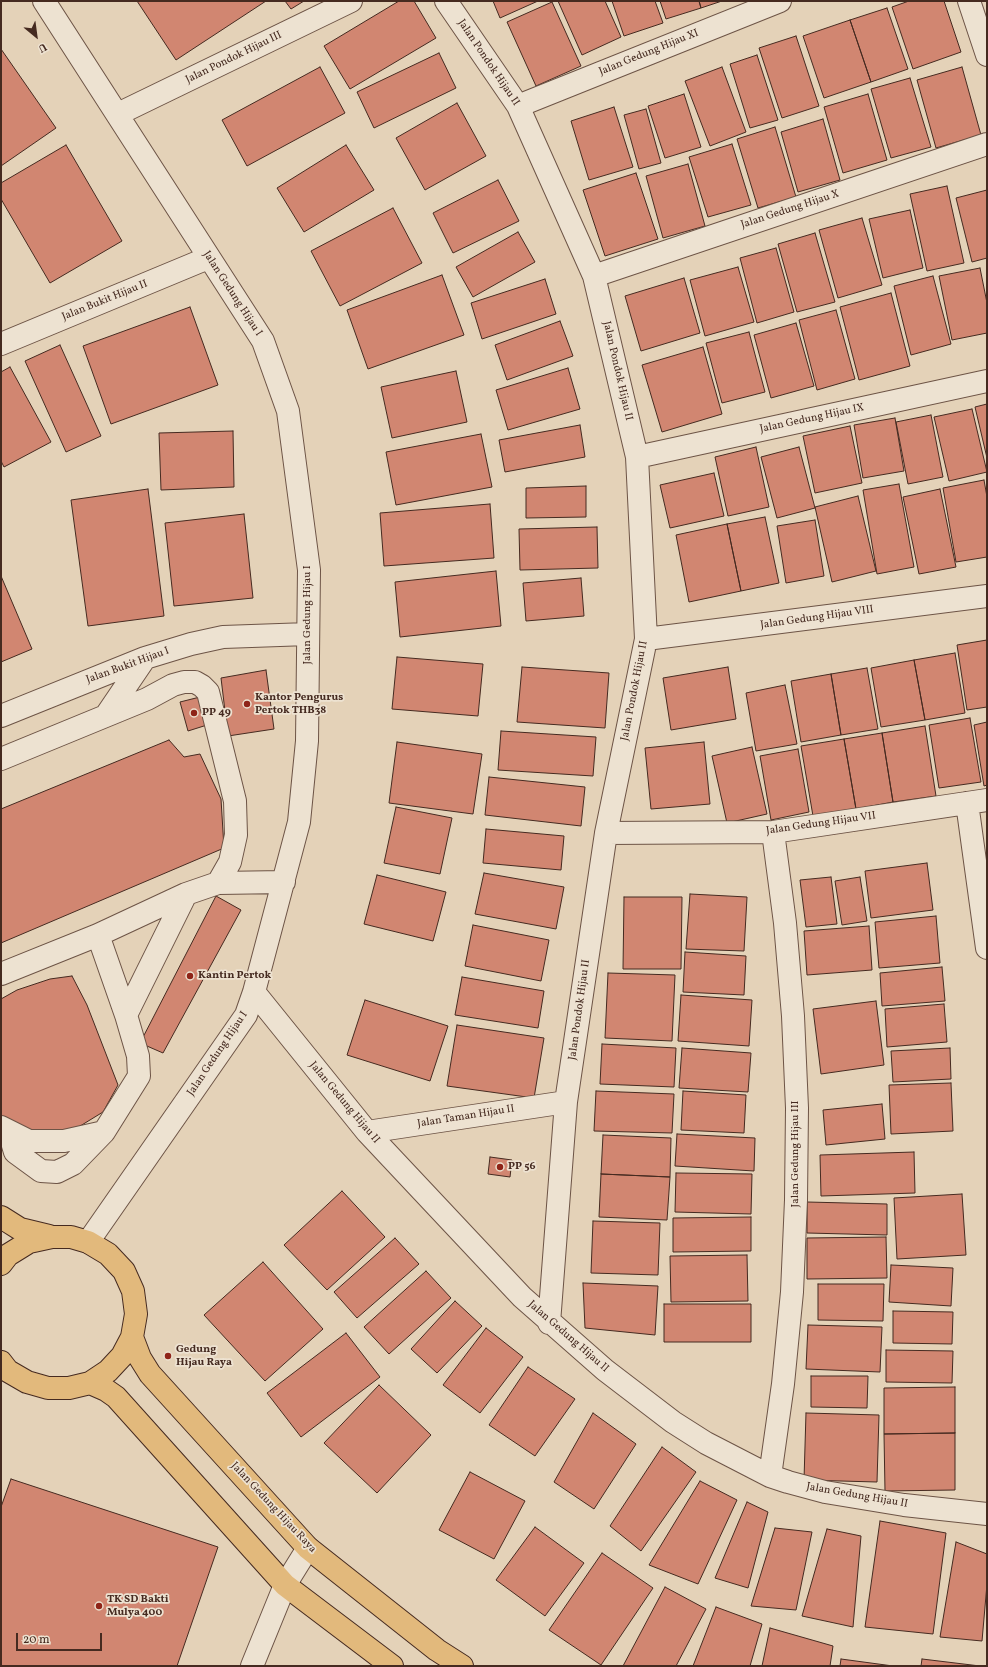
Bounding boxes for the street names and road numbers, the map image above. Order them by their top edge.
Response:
street label: Jalan Pondok Hijau II [454,17,522,109]
street label: Jalan Gedung Hijau XI [597,27,701,79]
street label: Jalan Pondok Hijau III [184,29,284,87]
street label: Jalan Gedung Hijau X [739,188,841,232]
street label: Jalan Gedung Hijau I [199,249,265,339]
street label: Jalan Bukit Hijau II [60,278,150,324]
street label: Jalan Pondok Hijau II [599,320,635,422]
street label: Jalan Gedung Hijau IX [759,401,865,437]
street label: Jalan Gedung Hijau I [301,565,315,665]
street label: Jalan Gedung Hijau VIII [759,604,875,632]
street label: Jalan Pondok Hijau II [619,640,651,742]
street label: Jalan Bukit Hijau I [85,645,171,687]
street label: Jalan Gedung Hijau VII [765,810,877,838]
street label: Jalan Pondok Hijau II [566,959,594,1061]
street label: Jalan Gedung Hijau I [185,1009,251,1099]
street label: Jalan Gedung Hijau II [306,1059,382,1147]
street label: Jalan Gedung Hijau III [789,1101,803,1207]
street label: Jalan Taman Hijau II [417,1103,515,1131]
street label: Jalan Gedung Hijau II [525,1298,611,1376]
street label: Jalan Gedung Hijau Raya [228,1460,318,1556]
street label: Jalan Gedung Hijau II [805,1481,909,1511]

